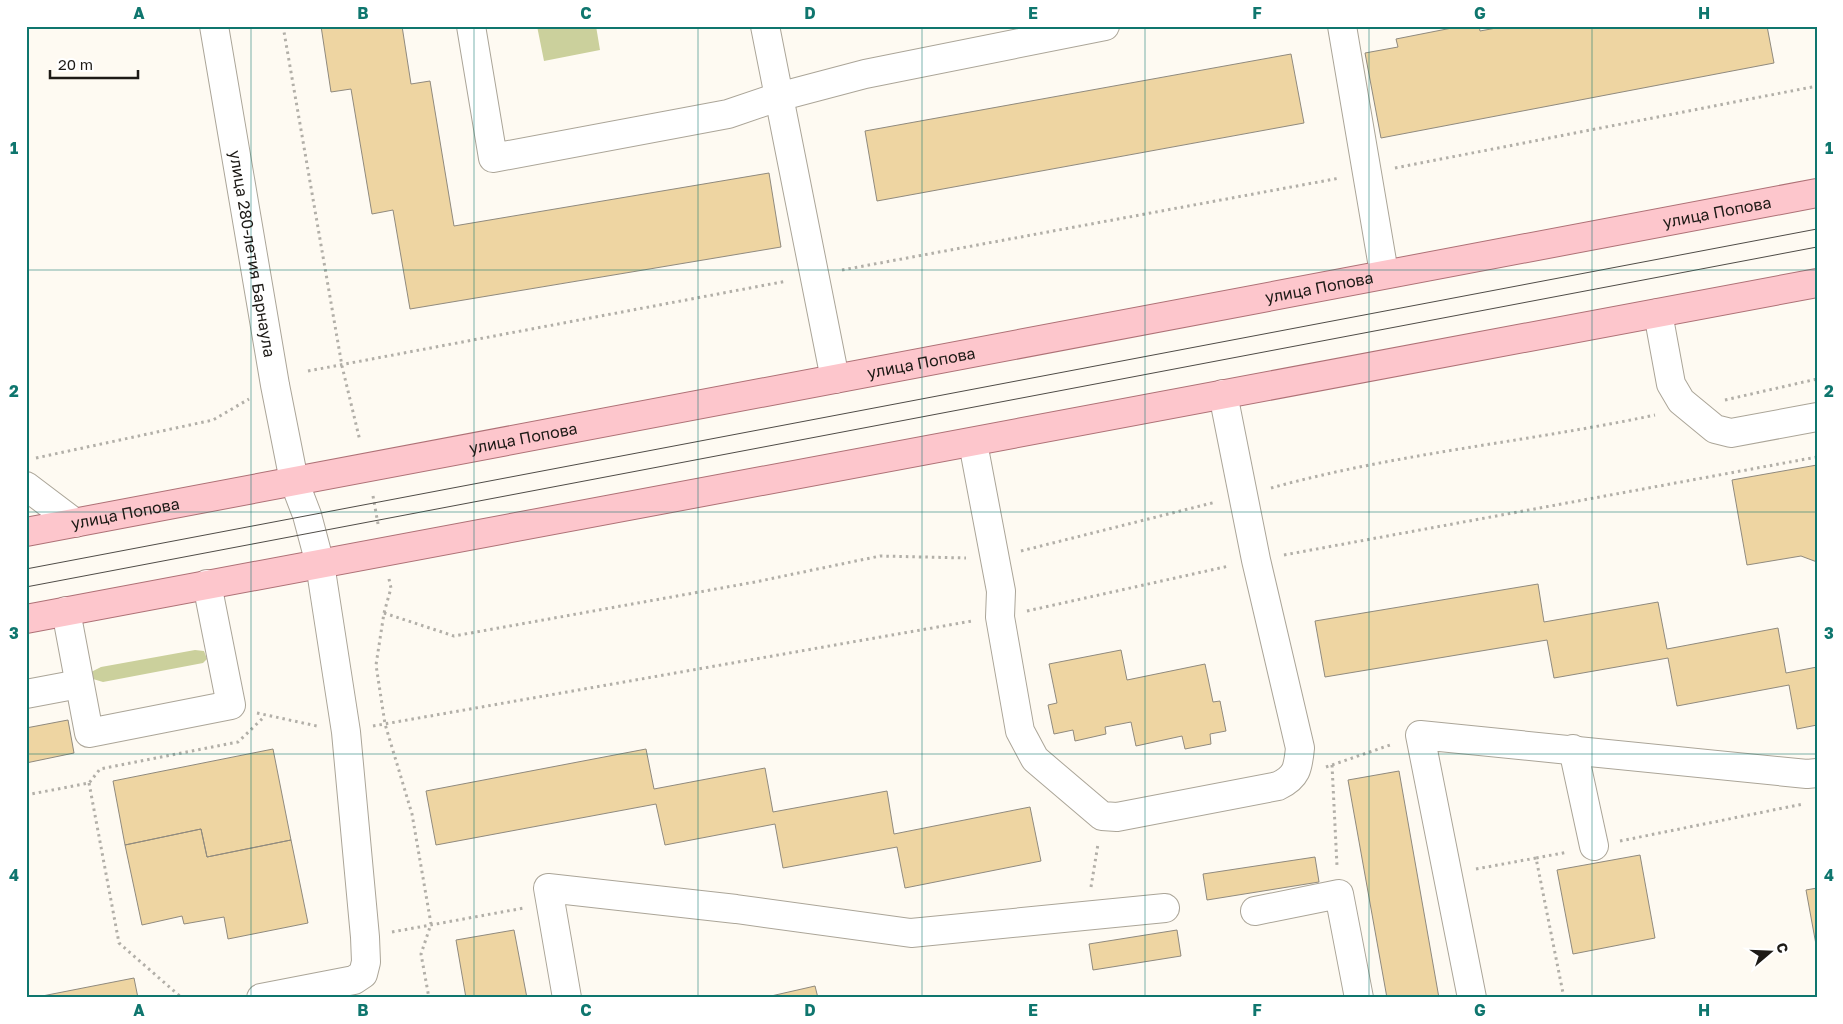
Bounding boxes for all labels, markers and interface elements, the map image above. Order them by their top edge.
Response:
text: A [133,3,145,23]
text: B [357,3,369,23]
text: C [580,3,592,23]
text: D [804,3,816,23]
text: E [1028,3,1038,23]
text: F [1252,3,1262,23]
text: G [1474,3,1486,23]
text: H [1698,3,1710,23]
scale bar [50,48,138,80]
text: 20 m [58,55,93,73]
text: 1 [10,138,18,158]
text: 1 [1825,138,1833,158]
street label: улица 280-летия Барнаула [225,149,280,359]
street label: улица Попова [1661,192,1773,232]
street label: улица Попова [1263,267,1375,307]
street label: улица Попова [865,343,977,383]
text: 2 [9,381,19,401]
text: 2 [1824,381,1834,401]
street label: улица Попова [467,418,579,458]
street label: улица Попова [69,493,181,533]
text: 3 [9,623,19,643]
text: 3 [1824,623,1834,643]
text: 4 [9,865,19,885]
text: 4 [1824,865,1834,885]
north arrow [1746,926,1796,976]
text: С [1773,940,1792,955]
text: A [133,1000,145,1020]
text: B [357,1000,369,1020]
text: C [580,1000,592,1020]
text: D [804,1000,816,1020]
text: E [1028,1000,1038,1020]
text: F [1252,1000,1262,1020]
text: G [1474,1000,1486,1020]
text: H [1698,1000,1710,1020]

